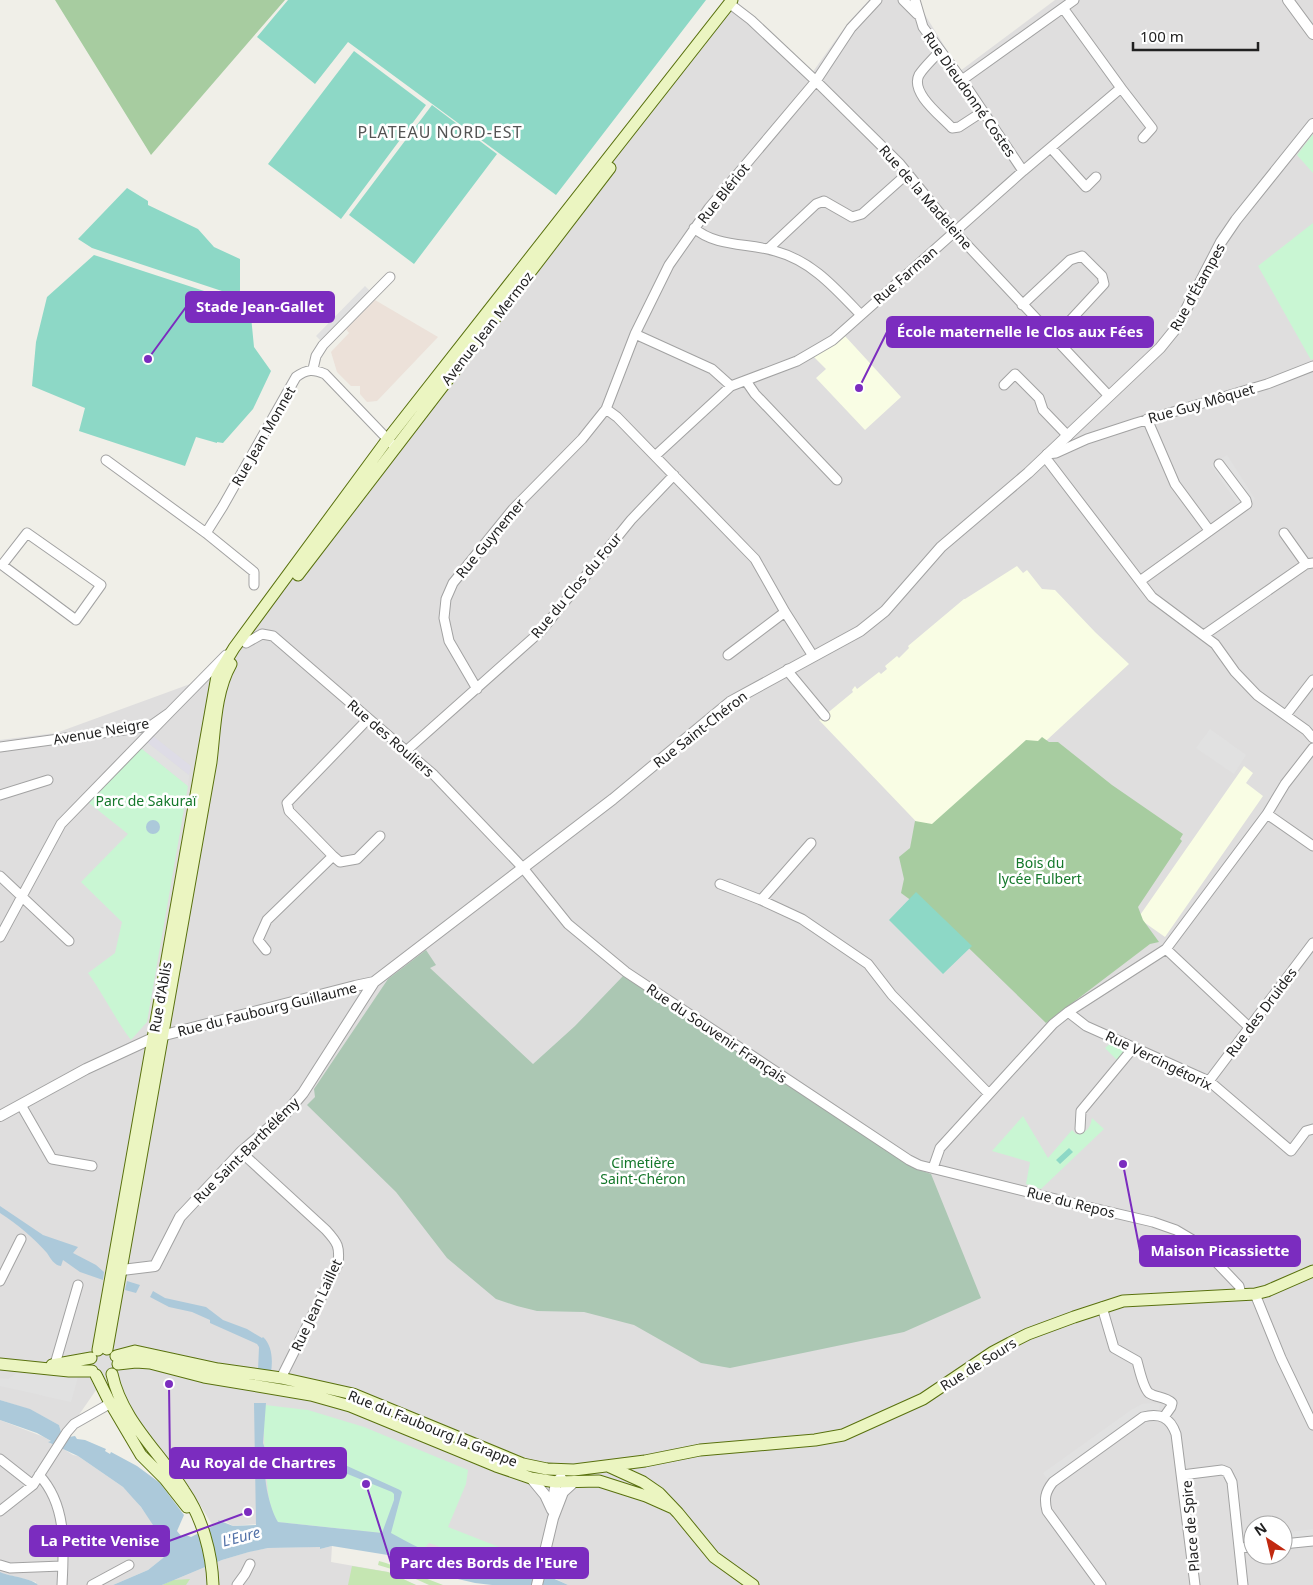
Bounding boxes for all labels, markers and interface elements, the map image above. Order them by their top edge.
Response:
scale bar [1133,20,1258,52]
text: 100 m [1140,26,1184,46]
street label: Rue Dieudonné Costes [920,28,1021,161]
district label: PLATEAU NORD-EST [357,121,523,143]
street label: Rue de la Madeleine [875,141,977,253]
street label: Rue Blériot [693,159,753,227]
street label: Rue d'Étampes [1165,239,1229,334]
street label: Rue Farman [869,242,941,308]
street label: Avenue Jean Mermoz [437,267,538,389]
callout: Stade Jean-Gallet [186,292,334,322]
text: Stade Jean-Gallet [196,296,324,316]
callout: École maternelle le Clos aux Fées [887,317,1153,347]
text: École maternelle le Clos aux Fées [897,321,1143,341]
street label: Rue Guy Môquet [1146,379,1256,427]
street label: Rue Jean Monnet [227,383,299,489]
street label: Rue Guynemer [451,494,529,582]
street label: Rue du Clos du Four [526,528,626,642]
street label: Rue Saint-Chéron [649,686,751,772]
street label: Rue des Rouliers [344,695,439,781]
street label: Avenue Neigre [52,713,150,749]
park label: Parc de Sakuraï [96,791,197,810]
park label: Bois du lycée Fulbert [998,853,1082,888]
street label: Rue d'Ablis [144,960,176,1034]
street label: Rue des Druides [1221,963,1301,1061]
street label: Rue du Faubourg Guillaume [175,977,359,1041]
street label: Rue du Souvenir Français [643,979,791,1087]
street label: Rue Vercingétorix [1103,1026,1216,1094]
street label: Rue Saint-Barthélémy [189,1092,304,1207]
park label: Cimetière Saint-Chéron [600,1153,686,1188]
street label: Rue du Repos [1025,1182,1117,1222]
callout: Maison Picassiette [1140,1236,1300,1266]
text: Maison Picassiette [1150,1240,1290,1260]
street label: Rue Jean Laillet [286,1256,346,1354]
street label: Rue de Sours [936,1333,1020,1395]
street label: Rue du Faubourg la Grappe [346,1385,521,1471]
callout: Au Royal de Chartres [170,1448,346,1478]
text: Au Royal de Chartres [180,1452,336,1472]
street label: Place de Spire [1177,1479,1203,1572]
north arrow [1243,1515,1293,1565]
text: N [1250,1518,1270,1540]
water label: L'Eure [220,1521,263,1551]
callout: La Petite Venise [30,1526,169,1556]
text: La Petite Venise [40,1530,160,1550]
callout: Parc des Bords de l'Eure [391,1548,588,1578]
text: Parc des Bords de l'Eure [400,1552,578,1572]

